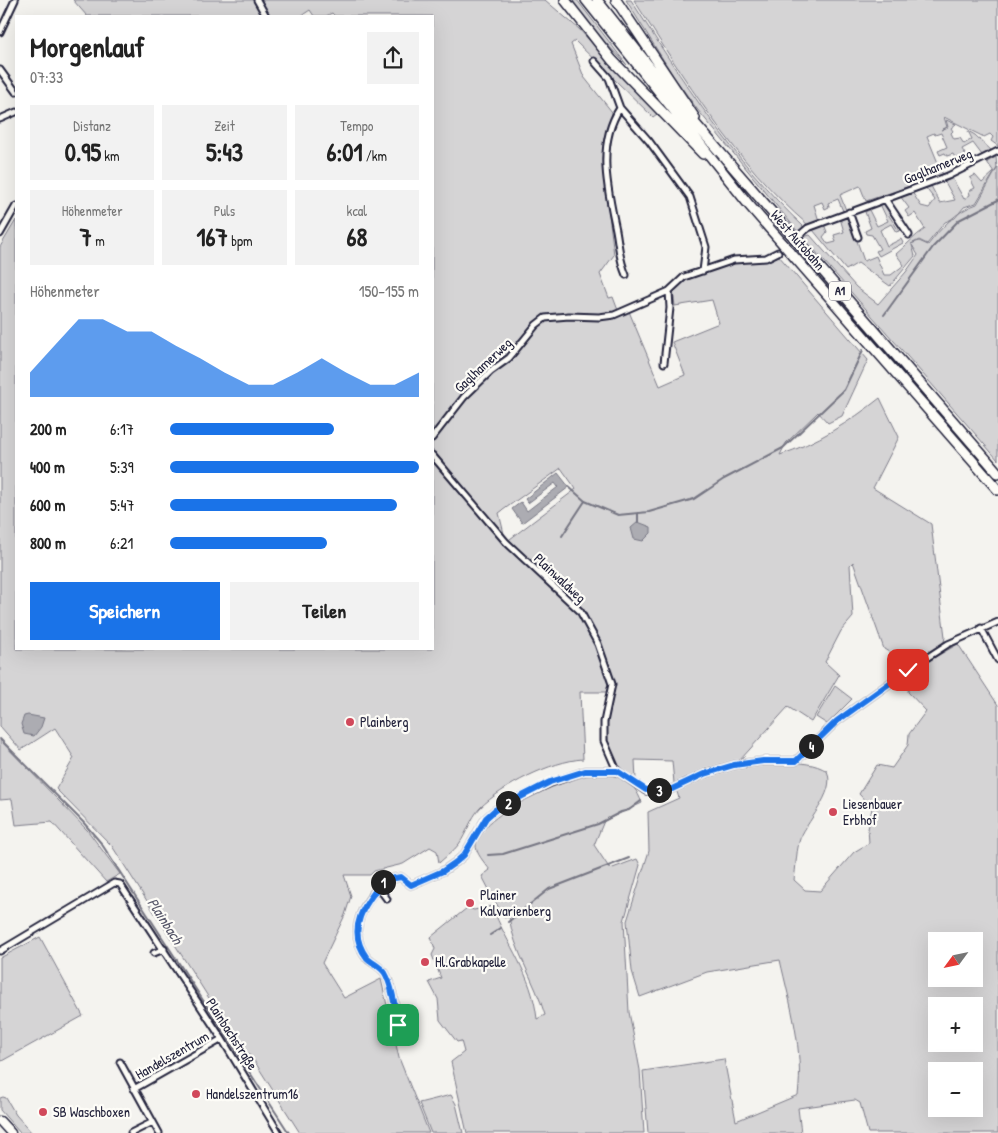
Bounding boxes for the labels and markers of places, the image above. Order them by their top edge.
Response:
pin [887,649,929,691]
place label: Plainberg [360,712,408,732]
marker: Plainberg [344,716,356,728]
pin: 4 [798,734,824,758]
pin: 3 [646,778,672,802]
pin: 2 [496,790,520,816]
place label: Liesenbauer Erbhof [843,794,903,829]
marker: Liesenbauer Erbhof [827,806,839,818]
pin: 1 [370,870,396,894]
place label: Plainer Kalvarienberg [480,885,551,921]
marker: Plainer Kalvarienberg [464,897,476,909]
place label: Hl.Grabkapelle [435,952,507,972]
marker: Hl.Grabkapelle [419,956,431,968]
pin [377,1004,419,1046]
place label: Handelszentrum16 [206,1084,299,1103]
marker: Handelszentrum16 [190,1088,202,1100]
place label: SB Waschboxen [53,1102,130,1121]
marker: SB Waschboxen [37,1106,49,1118]

